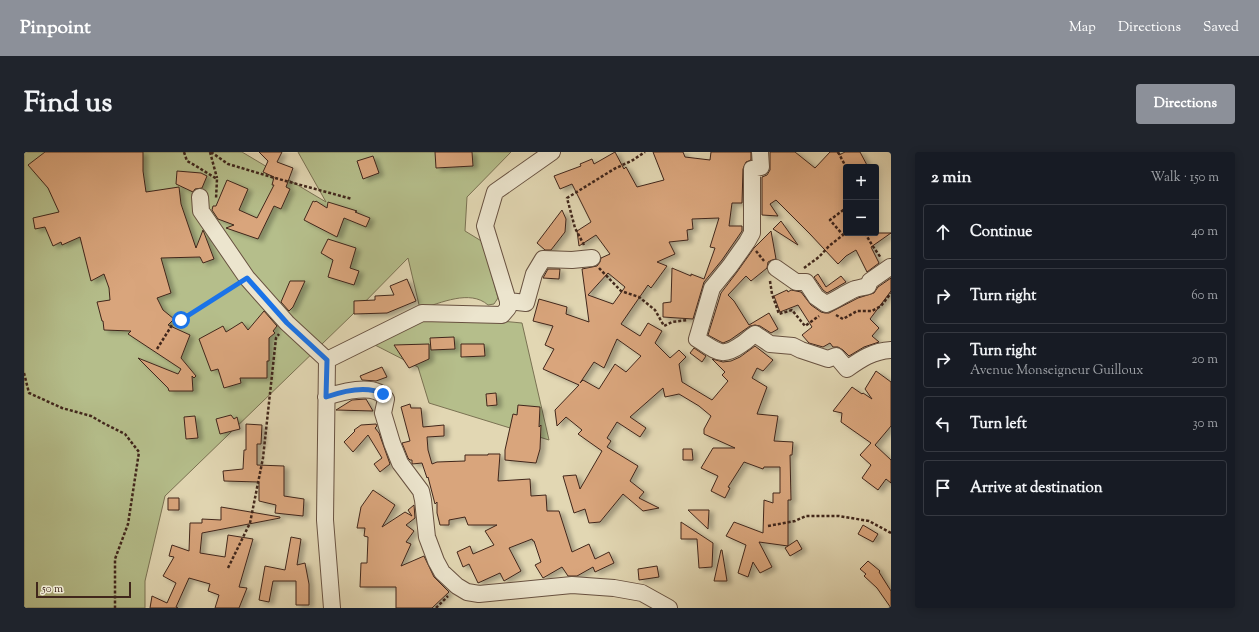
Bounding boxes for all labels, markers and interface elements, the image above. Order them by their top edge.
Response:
text: Pinpoint [20,15,91,42]
text: Map [1069,18,1096,38]
text: Directions [1118,18,1181,38]
text: Saved [1203,18,1239,38]
text: Find us [24,84,112,124]
button: Directions [1136,84,1235,124]
map controls [843,164,879,236]
button: + [843,164,879,200]
text: 2 min [931,166,972,190]
text: Walk · 150 m [1150,169,1219,187]
button: − [843,200,879,236]
icon: ahead [932,221,954,243]
text: Continue [970,222,1032,243]
text: 40 m [1191,223,1218,241]
icon: right [932,285,954,307]
text: Turn right [970,286,1036,307]
text: 60 m [1191,287,1218,305]
route start [172,311,190,329]
text: Turn right [970,341,1036,362]
icon: right [932,349,954,371]
text: 20 m [1192,351,1218,369]
text: Avenue Monseigneur Guilloux [970,362,1143,380]
route end [374,385,392,403]
icon: left [932,413,954,435]
text: Turn left [970,414,1027,435]
text: 30 m [1192,415,1218,433]
icon: arrive [932,477,954,499]
text: Arrive at destination [970,478,1103,499]
scale bar [36,580,131,599]
text: 50 m [42,581,63,597]

